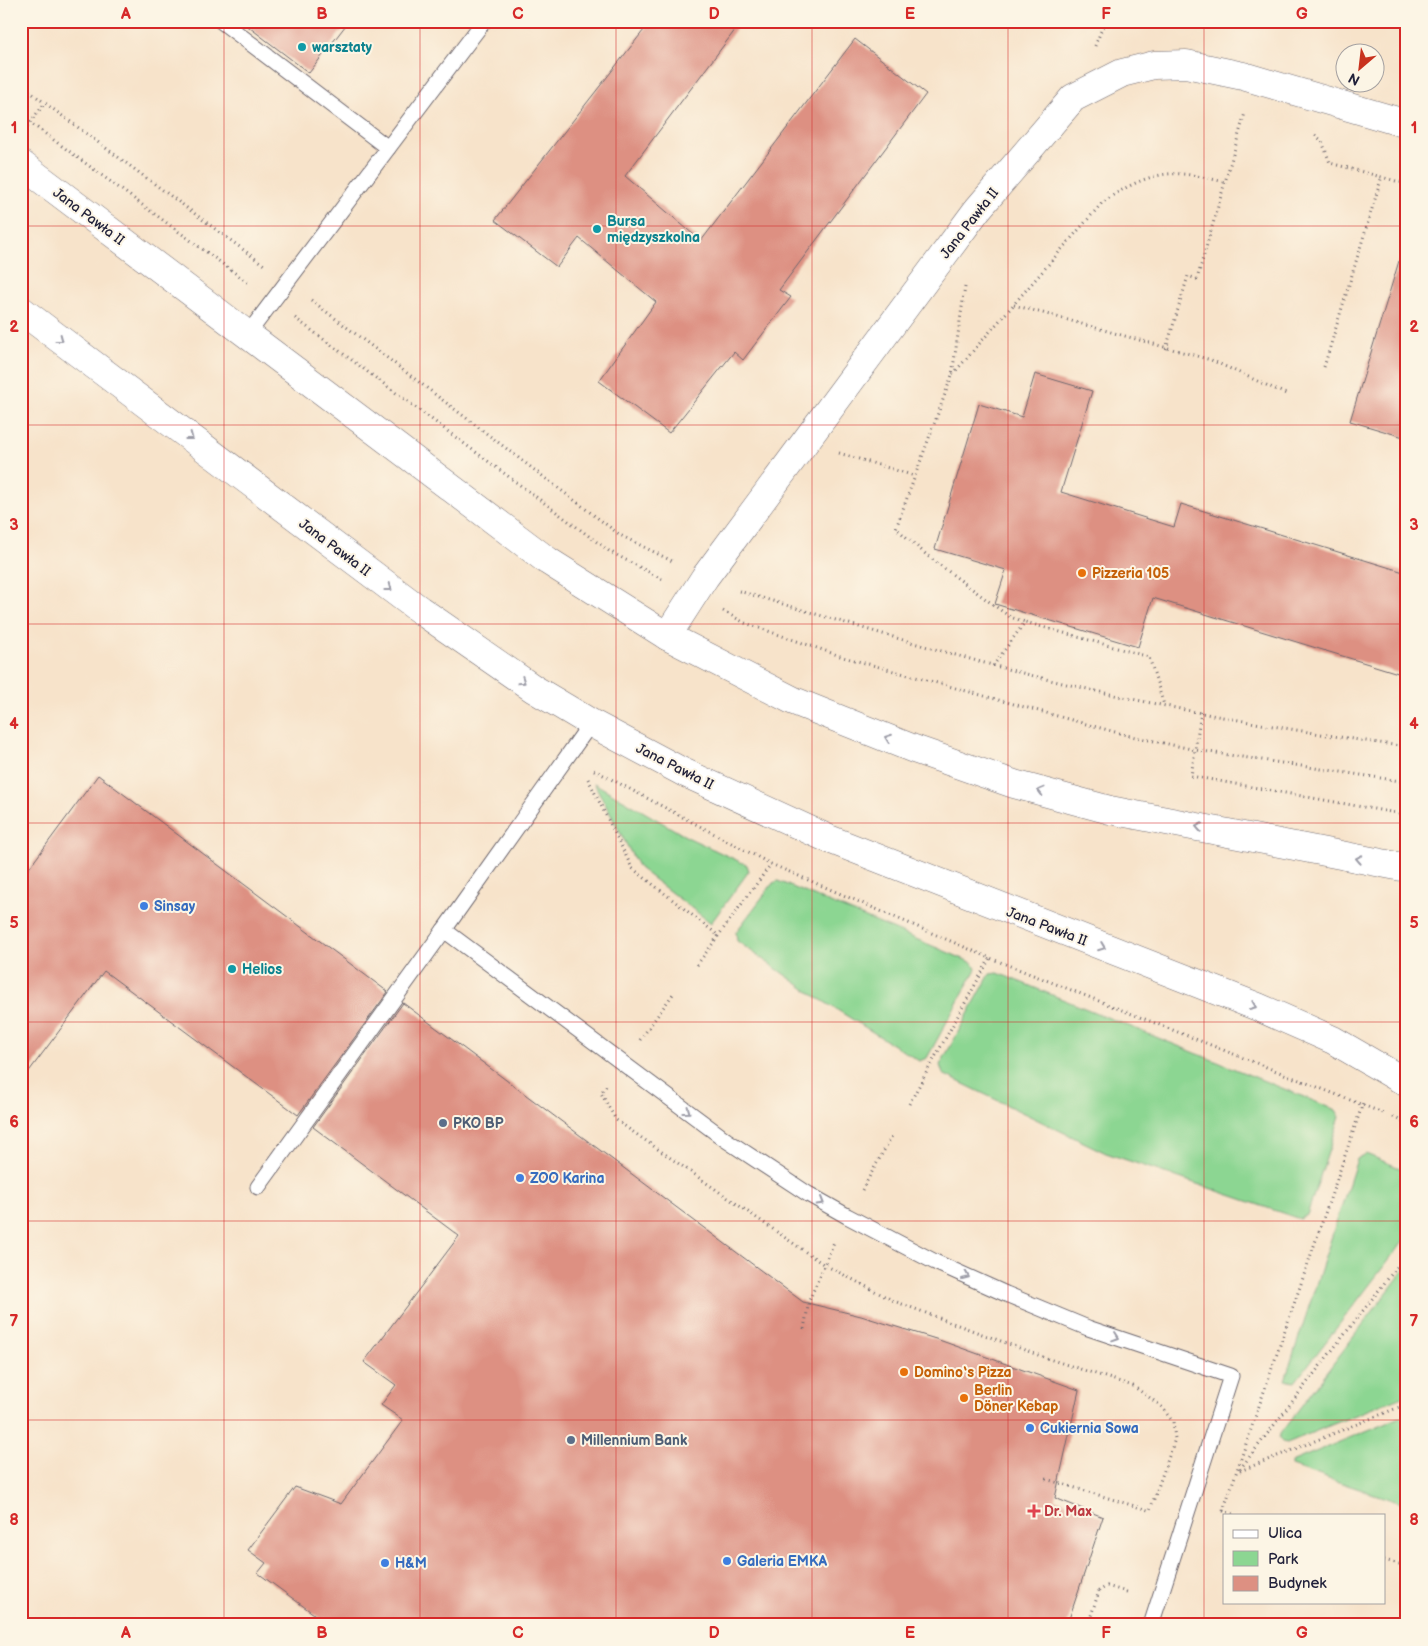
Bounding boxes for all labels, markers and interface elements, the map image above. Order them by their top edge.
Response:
text: A [120,5,131,24]
text: B [316,5,328,24]
text: C [512,5,524,24]
text: D [708,5,720,24]
text: E [905,5,915,24]
text: F [1101,5,1111,24]
text: G [1296,5,1308,24]
place label: warsztaty [312,39,373,56]
marker: warsztaty [296,41,308,53]
north arrow [1336,42,1386,92]
text: N [1345,69,1363,89]
text: 1 [11,119,17,138]
text: 1 [1411,119,1417,138]
street label: Jana Pawła II [50,184,128,249]
street label: Jana Pawła II [937,185,1002,262]
place label: Bursa międzyszkolna [607,213,700,246]
marker: Bursa międzyszkolna [591,223,603,235]
text: 2 [9,318,19,337]
text: 2 [1409,318,1419,337]
one-way arrow [54,333,64,342]
one-way arrow [184,431,194,440]
street label: Jana Pawła II [296,515,374,580]
text: 3 [9,516,19,535]
text: 3 [1409,516,1419,535]
place label: Pizzeria 105 [1092,565,1169,582]
marker: Pizzeria 105 [1076,567,1088,579]
one-way arrow [383,582,392,590]
one-way arrow [517,675,526,684]
text: 4 [9,715,19,734]
text: 4 [1409,715,1419,734]
one-way arrow [884,734,892,744]
street label: Jana Pawła II [633,740,716,793]
one-way arrow [1037,786,1046,797]
one-way arrow [1195,823,1204,833]
one-way arrow [1354,854,1363,864]
place label: Sinsay [154,898,196,915]
marker: Sinsay [138,900,150,912]
street label: Jana Pawła II [1004,903,1089,950]
text: 5 [9,914,19,933]
text: 5 [1409,914,1419,933]
one-way arrow [1097,941,1105,951]
place label: Helios [242,961,282,978]
marker: Helios [226,963,238,975]
one-way arrow [1248,999,1257,1010]
one-way arrow [681,1105,690,1114]
text: 6 [9,1113,19,1132]
text: 6 [1409,1113,1419,1132]
place label: PKO BP [453,1115,504,1132]
marker: PKO BP [437,1117,449,1129]
place label: ZOO Karina [530,1170,604,1187]
marker: ZOO Karina [514,1172,526,1184]
one-way arrow [816,1195,825,1205]
one-way arrow [961,1269,970,1280]
text: 7 [10,1312,19,1331]
text: 7 [1410,1312,1419,1331]
one-way arrow [1112,1331,1120,1341]
place label: Domino‘s Pizza [914,1364,1012,1381]
marker: Domino‘s Pizza [898,1366,910,1378]
place label: Berlin Döner Kebap [974,1382,1058,1415]
marker: Berlin Döner Kebap [958,1392,970,1404]
place label: Cukiernia Sowa [1040,1420,1139,1437]
marker: Cukiernia Sowa [1024,1422,1036,1434]
place label: Millennium Bank [581,1432,688,1449]
marker: Millennium Bank [565,1434,577,1446]
place label: Dr. Max [1044,1503,1092,1520]
marker: Dr. Max [1028,1505,1040,1517]
text: 8 [9,1511,19,1530]
text: 8 [1409,1511,1419,1530]
legend [1223,1514,1386,1604]
text: Ulica [1268,1524,1302,1543]
text: Park [1268,1550,1299,1569]
place label: Galeria EMKA [737,1553,827,1570]
place label: H&M [395,1555,427,1572]
marker: Galeria EMKA [721,1555,733,1567]
marker: H&M [379,1557,391,1569]
text: Budynek [1268,1574,1327,1593]
text: A [120,1624,131,1643]
text: B [316,1624,328,1643]
text: C [512,1624,524,1643]
text: D [708,1624,720,1643]
text: E [905,1624,915,1643]
text: F [1101,1624,1111,1643]
text: G [1296,1624,1308,1643]

